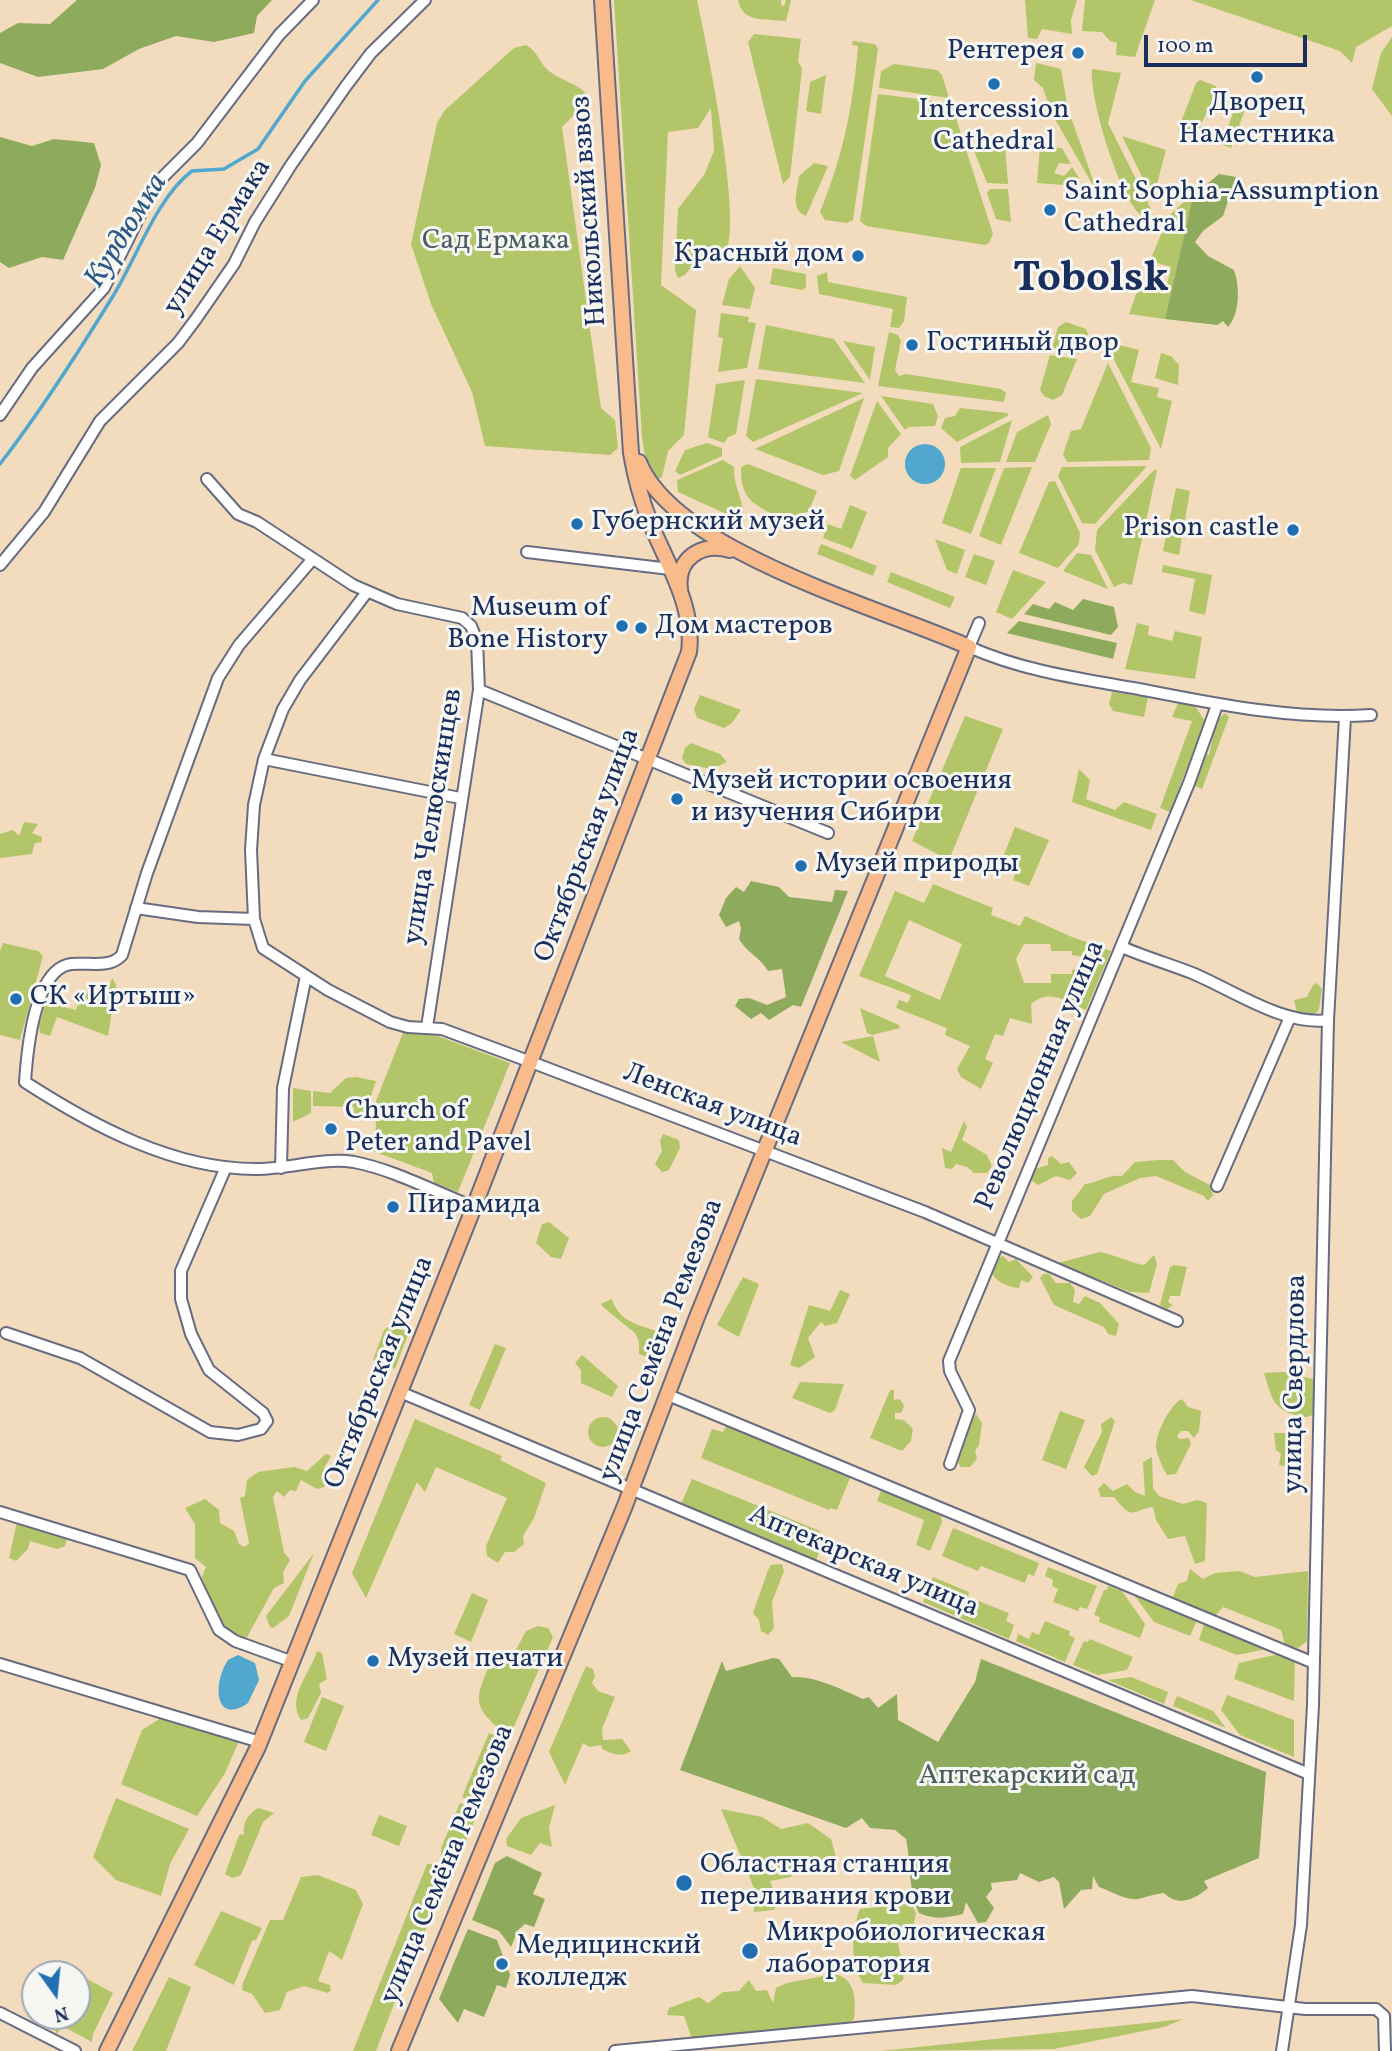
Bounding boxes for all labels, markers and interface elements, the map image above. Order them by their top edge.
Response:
scale bar [1147,21,1310,65]
text: 100 m [1157,32,1214,61]
place label: Рентерея [947,36,1064,70]
marker: Рентерея [1070,45,1086,61]
marker: Дворец Наместника [1249,69,1265,85]
marker: Intercession Cathedral [986,76,1002,92]
place label: Дворец Наместника [1178,88,1336,154]
street label: Никольский взвоз [566,95,616,327]
place label: Intercession Cathedral [919,95,1069,161]
street label: улица Ермака [158,154,280,322]
water label: Курдюмка [79,168,177,296]
place label: Saint Sophia-Assumption Cathedral [1064,177,1379,243]
marker: Saint Sophia-Assumption Cathedral [1042,202,1058,218]
park label: Сад Ермака [422,226,570,260]
place label: Красный дом [674,239,844,273]
marker: Красный дом [850,248,866,264]
district label: Tobolsk [1013,257,1169,307]
place label: Гостиный двор [926,328,1119,362]
marker: Гостиный двор [904,337,920,353]
place label: Губернский музей [591,507,825,541]
place label: Prison castle [1123,513,1279,547]
marker: Губернский музей [569,516,585,532]
marker: Prison castle [1285,522,1301,538]
place label: Museum of Bone History [447,593,608,659]
place label: Дом мастеров [655,611,833,645]
marker: Museum of Bone History [614,618,630,634]
marker: Дом мастеров [633,620,649,636]
street label: улица Челюскинцев [398,686,472,948]
street label: Октябрьская улица [529,724,649,968]
place label: Музей истории освоения и изучения Сибири [691,766,1012,832]
marker: Музей истории освоения и изучения Сибири [669,791,685,807]
place label: Музей природы [815,849,1019,883]
marker: Музей природы [793,858,809,874]
street label: Революционная улица [970,936,1114,1216]
place label: СК «Иртыш» [30,982,196,1016]
marker: СК «Иртыш» [8,991,24,1007]
street label: Ленская улица [618,1057,806,1157]
place label: Church of Peter and Pavel [345,1096,532,1162]
marker: Church of Peter and Pavel [323,1121,339,1137]
place label: Пирамида [407,1190,541,1224]
street label: улица Семёна Ремезова [593,1195,733,1487]
marker: Пирамида [385,1199,401,1215]
street label: Октябрьская улица [319,1252,443,1494]
street label: улица Свердлова [1278,1274,1316,1494]
street label: Аптекарская улица [743,1499,983,1627]
place label: Музей печати [387,1644,563,1678]
marker: Музей печати [365,1653,381,1669]
street label: улица Семёна Ремезова [375,1720,523,2010]
park label: Аптекарский сад [919,1761,1135,1795]
place label: Областная станция переливания крови [700,1850,951,1916]
marker: Областная станция переливания крови [674,1873,694,1893]
place label: Микробиологическая лаборатория [766,1918,1045,1984]
place label: Медицинский колледж [516,1931,701,1997]
marker: Микробиологическая лаборатория [740,1941,760,1961]
marker: Медицинский колледж [494,1956,510,1972]
north arrow [21,1960,91,2030]
text: N [51,1999,71,2028]

